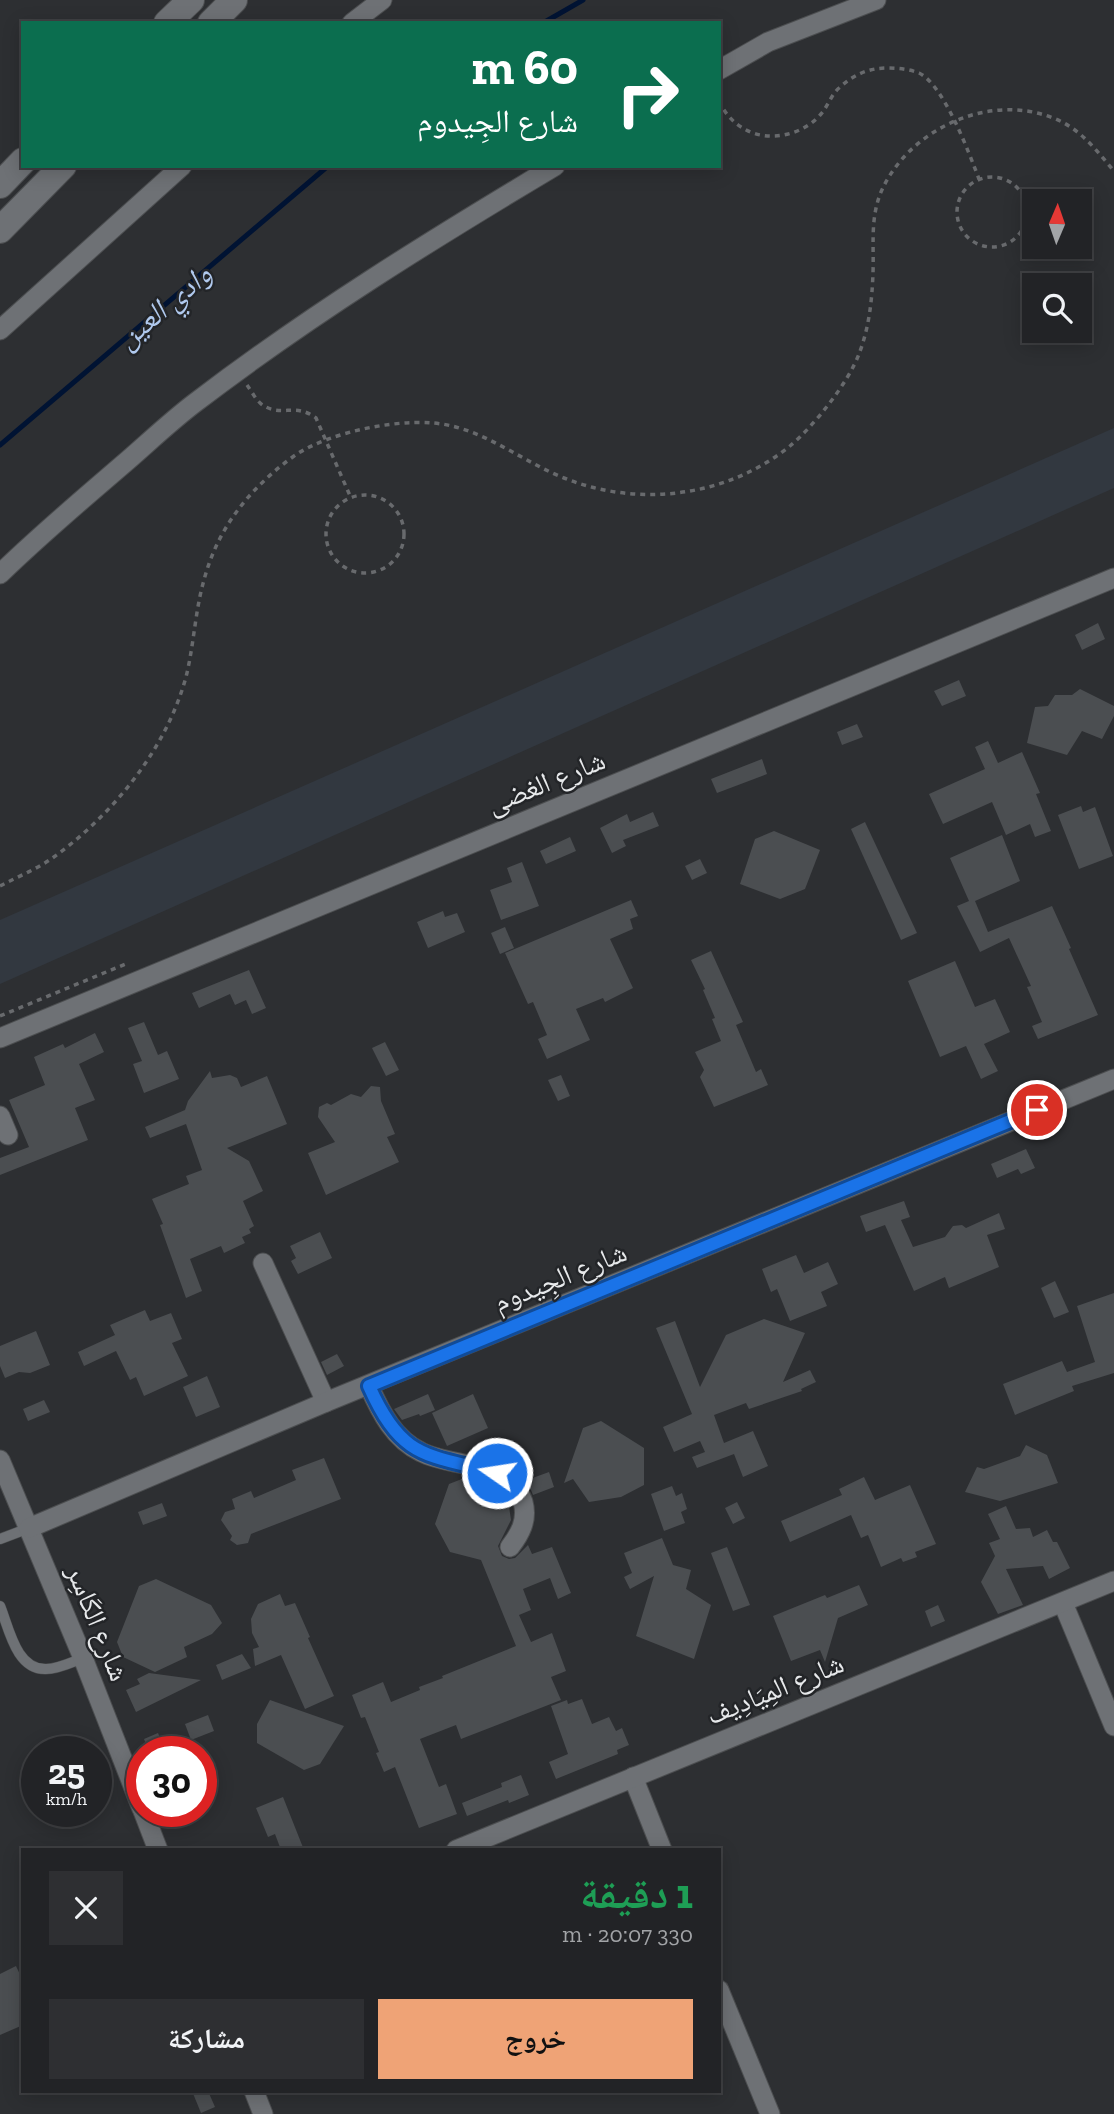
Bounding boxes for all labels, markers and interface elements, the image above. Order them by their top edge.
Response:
text: 60 m [471,38,578,97]
icon: right [602,49,693,140]
text: شارع الجِيدوم [417,102,578,140]
north arrow [1022,189,1092,259]
map controls [1022,189,1092,343]
water label: وادي العين [109,256,222,360]
button: search [1022,273,1092,343]
street label: شارع الغضى [482,743,610,822]
pin [1007,1080,1067,1140]
icon: arrive [1018,1091,1056,1129]
street label: شارع الجِيدوم [488,1235,633,1321]
position arrow [460,1436,534,1510]
street label: شارع الكَاسِر [59,1559,136,1686]
street label: شارع المِيَادِيف [702,1647,849,1732]
speed limit sign: 30 [126,1736,217,1827]
text: 25 [48,1751,85,1793]
text: km/h [46,1788,87,1810]
text: 1 دقيقة [580,1868,693,1919]
button: close [49,1871,123,1945]
text: 330 m · 20:07 [562,1920,693,1948]
button: مشاركة [49,1999,364,2079]
button: خروج [378,1999,693,2079]

